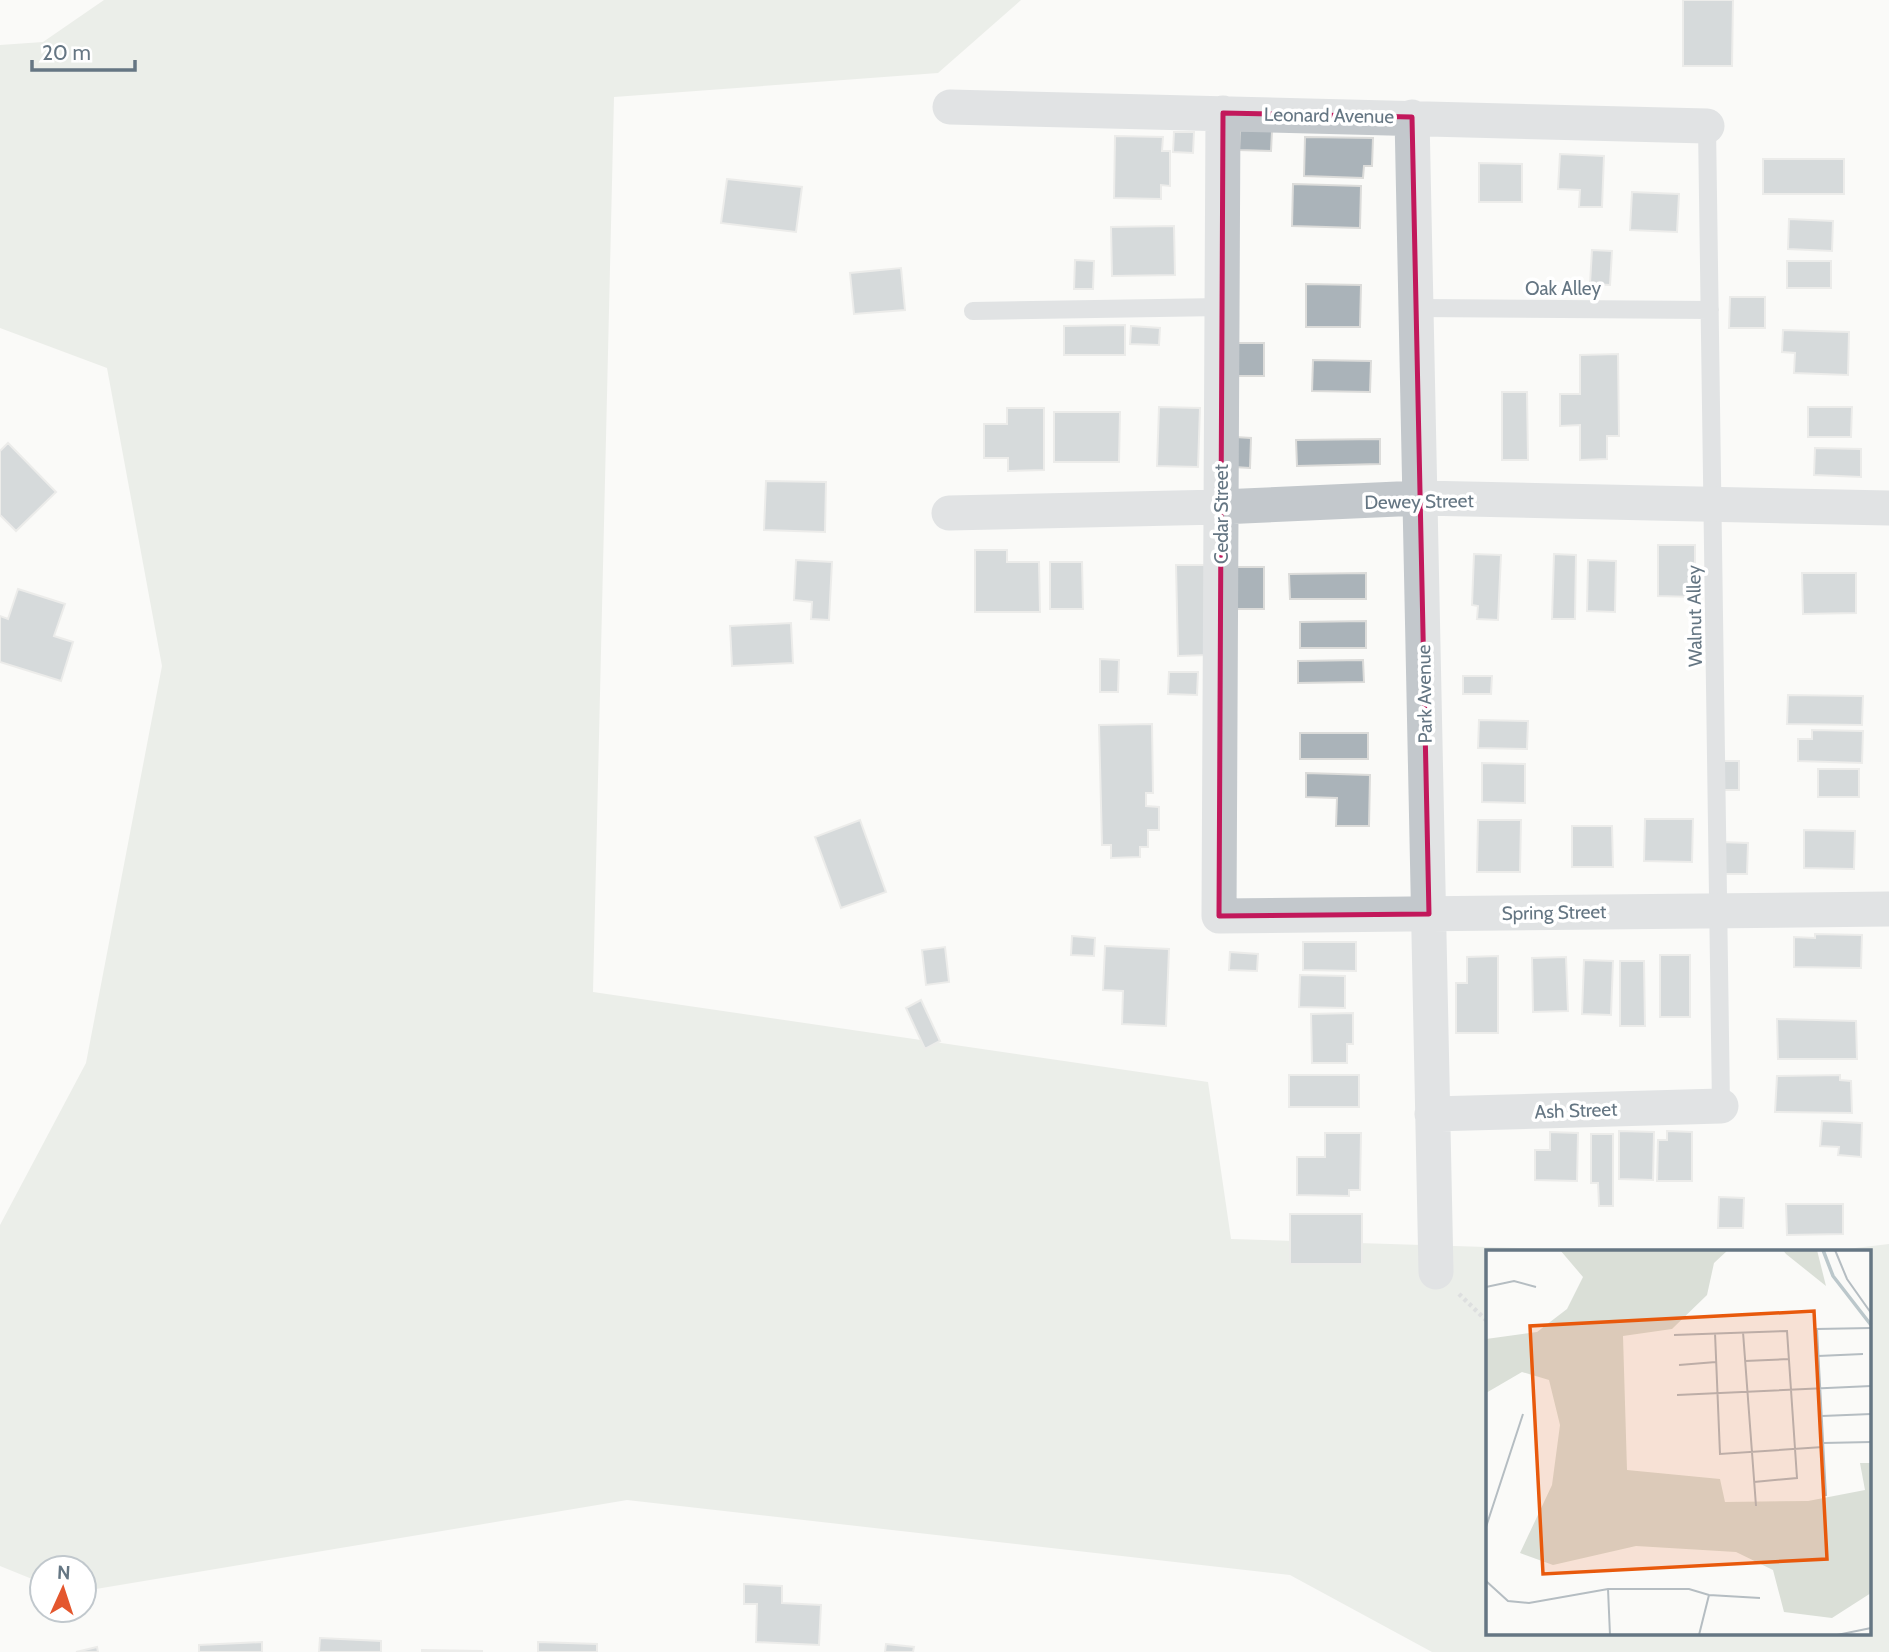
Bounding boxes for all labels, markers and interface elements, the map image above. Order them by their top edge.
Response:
scale bar [32,28,135,72]
text: 20 m [42,40,91,65]
street label: Leonard Avenue [1264,103,1394,128]
street label: Oak Alley [1525,277,1601,300]
street label: Cedar Street [1210,463,1233,564]
street label: Dewey Street [1364,489,1475,514]
street label: Walnut Alley [1682,565,1707,667]
street label: Park Avenue [1412,644,1437,744]
street label: Spring Street [1501,900,1607,925]
street label: Ash Street [1534,1098,1618,1123]
inset map [1486,1250,1871,1634]
north arrow [28,1554,98,1624]
text: N [57,1561,71,1584]

